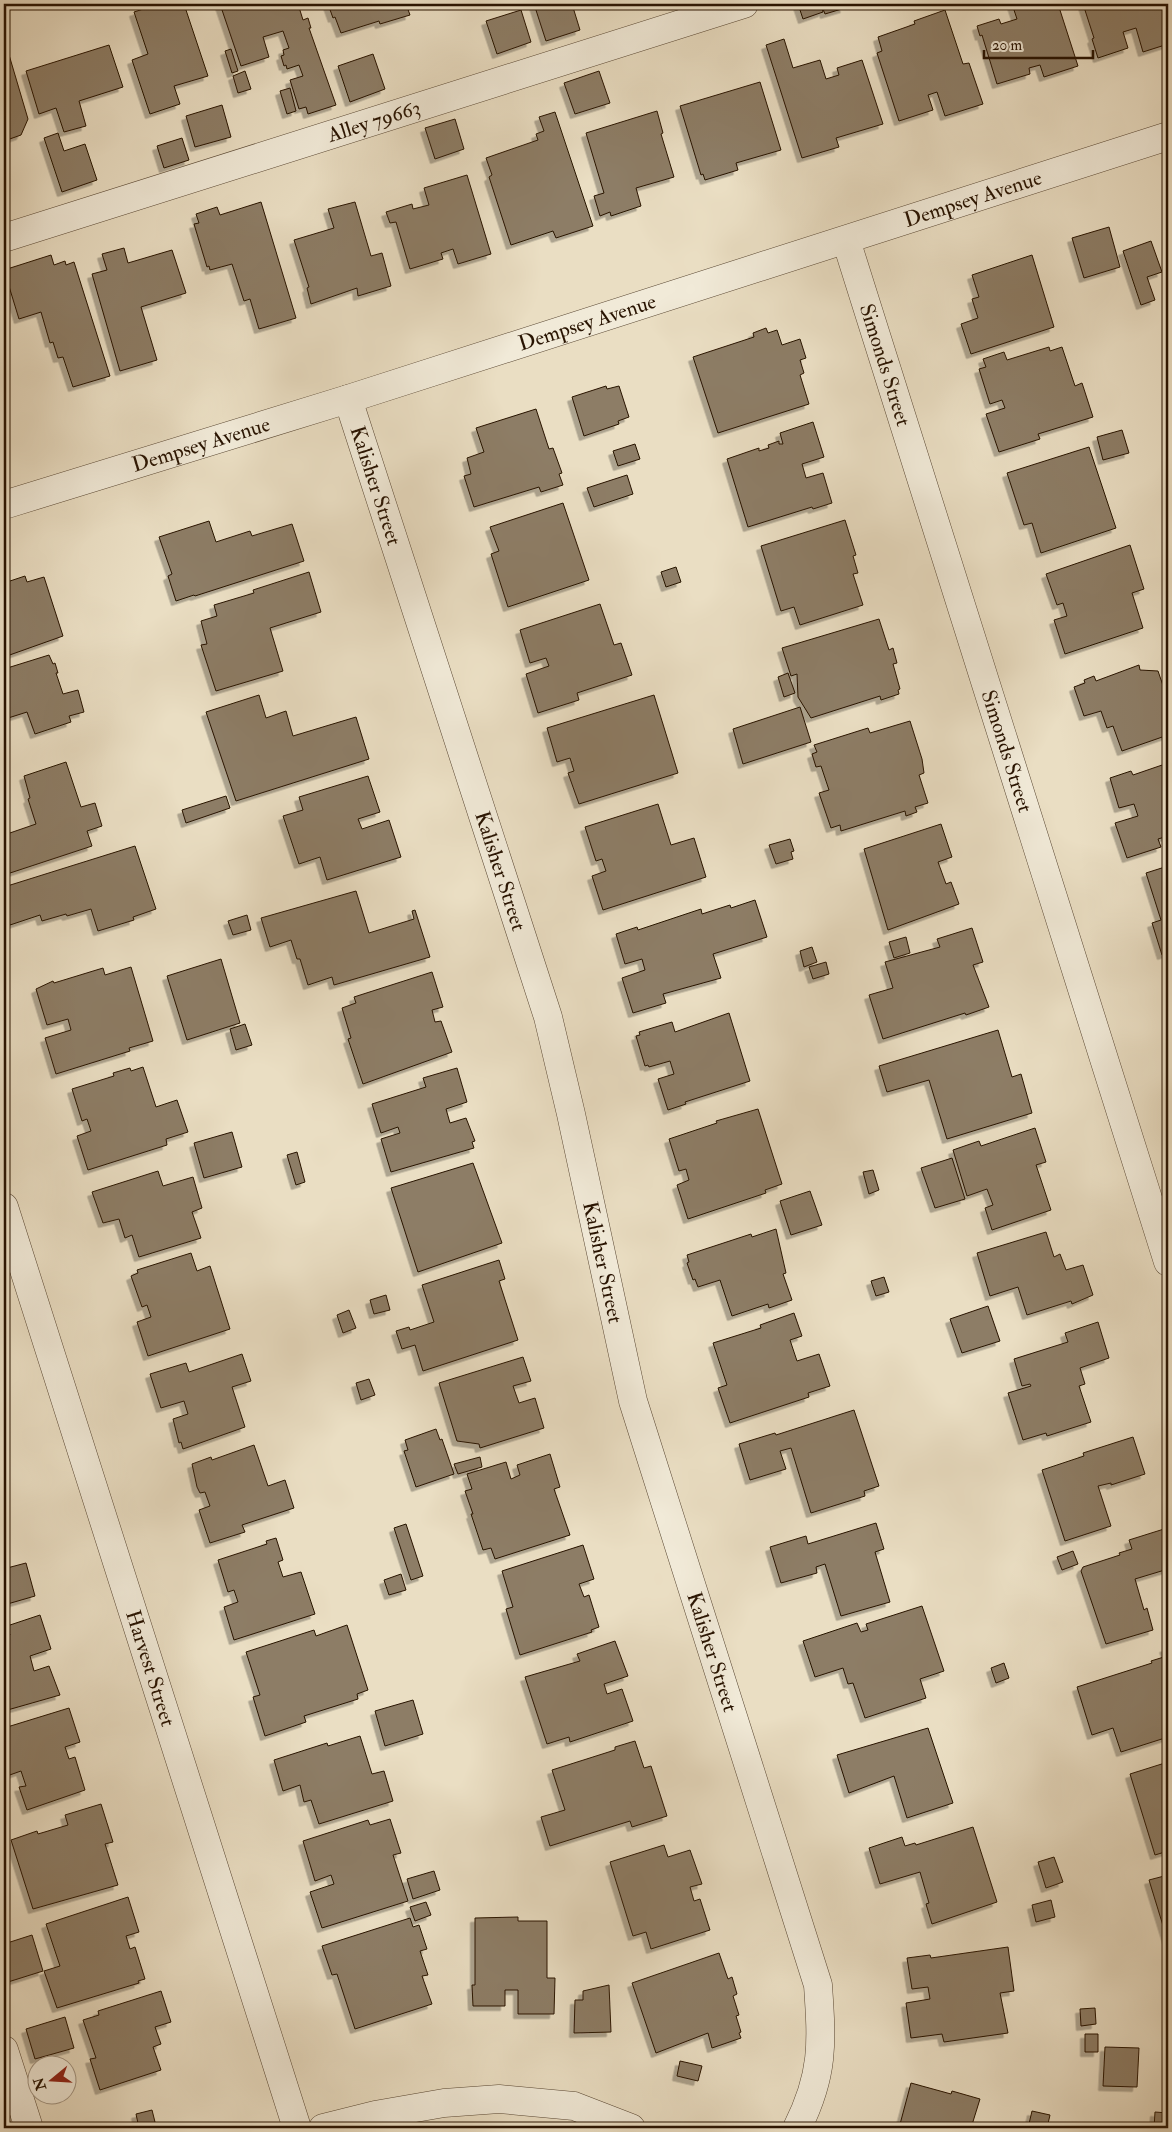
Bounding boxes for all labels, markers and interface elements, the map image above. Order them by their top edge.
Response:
scale bar [984,28,1093,60]
text: 20 m [992,36,1022,55]
street label: Alley 79663 [323,94,424,149]
street label: Dempsey Avenue [900,164,1045,233]
street label: Dempsey Avenue [515,288,660,357]
street label: Simonds Street [853,300,917,430]
street label: Dempsey Avenue [128,410,273,478]
street label: Kalisher Street [344,422,408,549]
street label: Simonds Street [975,687,1039,816]
street label: Kalisher Street [469,808,533,934]
street label: Kalisher Street [577,1199,629,1326]
street label: Kalisher Street [681,1589,744,1715]
street label: Harvest Street [120,1607,182,1730]
north arrow [28,2054,78,2104]
text: N [30,2075,50,2093]

